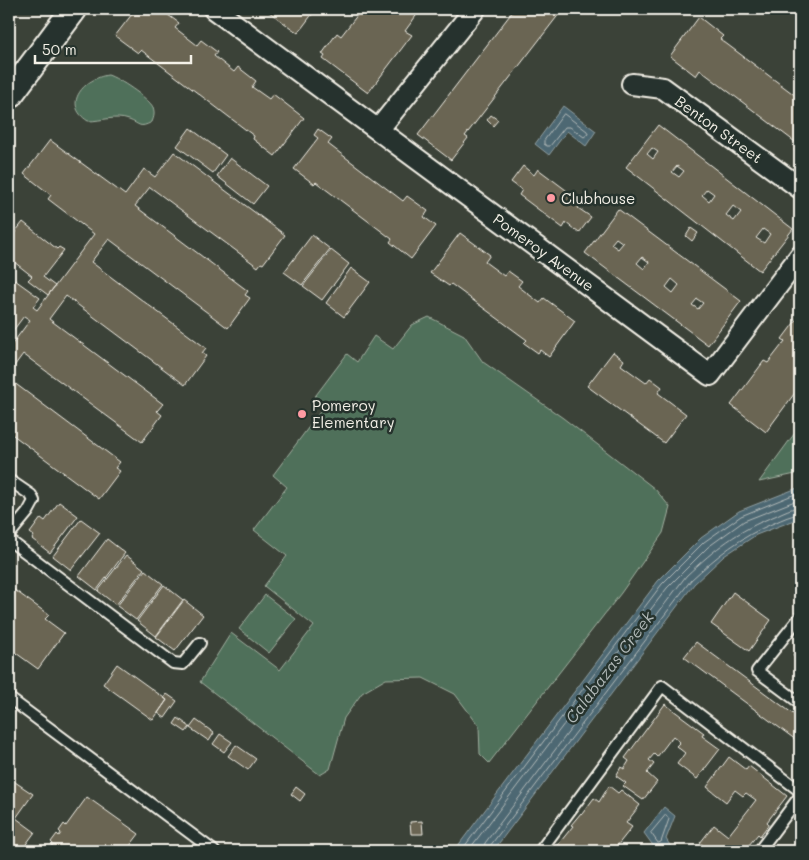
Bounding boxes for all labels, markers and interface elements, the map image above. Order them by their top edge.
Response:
scale bar [35,32,191,64]
text: 50 m [42,39,77,59]
street label: Benton Street [671,91,767,167]
place label: Clubhouse [561,188,635,208]
marker: Clubhouse [545,192,557,204]
street label: Pomeroy Avenue [489,209,599,295]
place label: Pomeroy Elementary [312,395,395,432]
marker: Pomeroy Elementary [296,408,308,420]
water label: Calabazas Creek [560,606,658,727]

